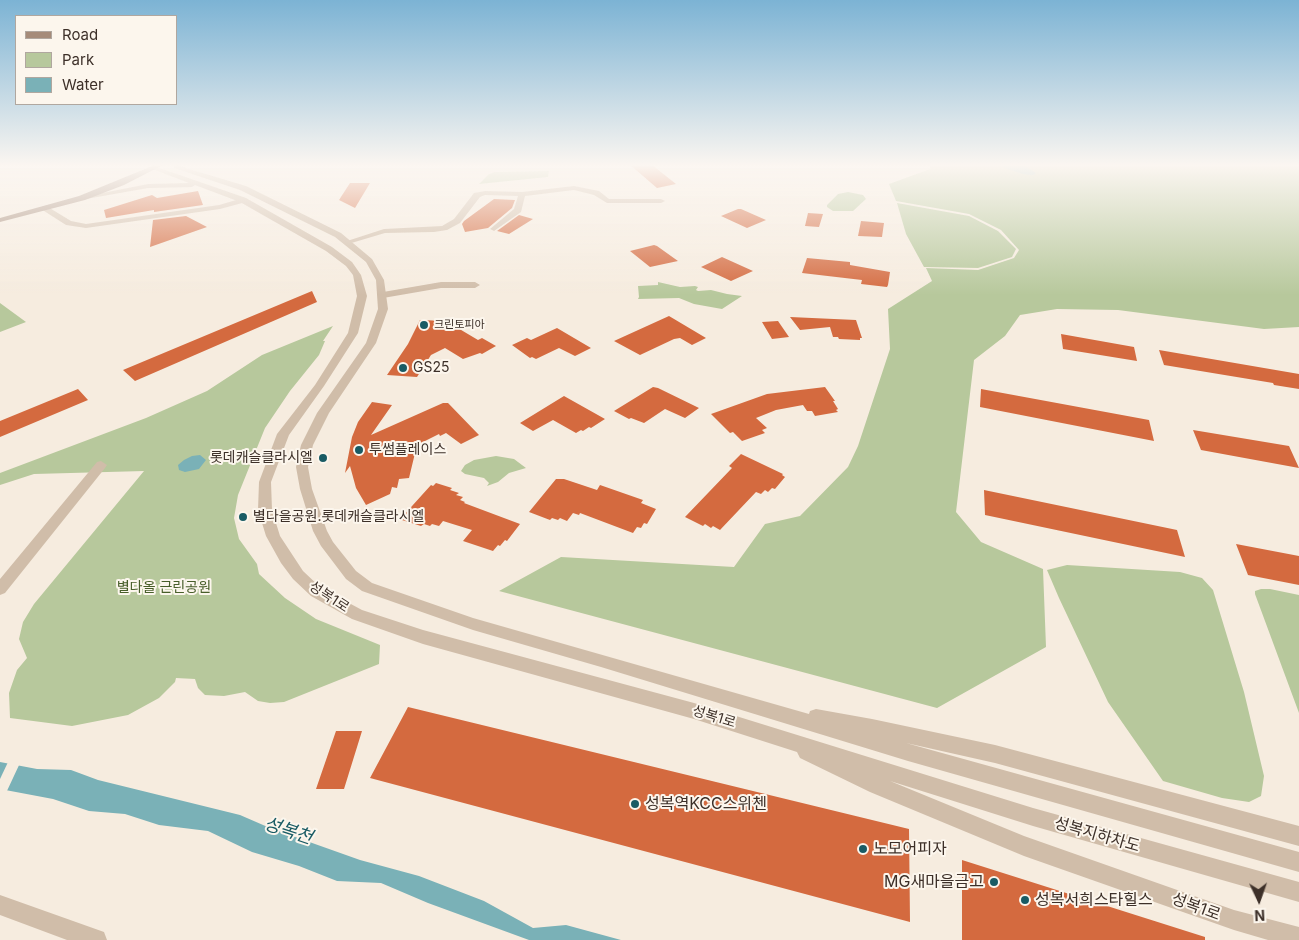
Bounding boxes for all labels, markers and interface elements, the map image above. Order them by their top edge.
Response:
legend [15,15,178,105]
text: Road [62,25,98,44]
text: Park [62,50,94,69]
text: Water [62,75,104,94]
place label: 크린토피아 [434,318,485,332]
marker: 크린토피아 [418,319,430,331]
place label: GS25 [413,360,449,376]
marker: GS25 [397,362,409,374]
place label: 투썸플레이스 [369,442,446,458]
marker: 투썸플레이스 [353,444,365,456]
place label: 롯데캐슬클라시엘 [210,450,313,466]
marker: 롯데캐슬클라시엘 [317,452,329,464]
place label: 별다을공원.롯데캐슬클라시엘 [253,509,424,525]
marker: 별다을공원.롯데캐슬클라시엘 [237,511,249,523]
street label: 성복1로 [306,578,352,616]
park label: 별다올 근린공원 [117,580,211,596]
street label: 성복1로 [690,702,738,732]
place label: 성복역KCC스위첸 [645,794,767,814]
marker: 성복역KCC스위첸 [629,798,641,810]
water label: 성복천 [261,813,315,849]
street label: 성복지하차도 [1052,814,1142,856]
place label: 노모어피자 [873,839,947,859]
marker: 노모어피자 [857,843,869,855]
place label: MG새마을금고 [884,872,984,892]
north arrow [1234,875,1284,925]
marker: MG새마을금고 [988,876,1000,888]
street label: 성복1로 [1169,889,1223,925]
place label: 성복서희스타힐스 [1035,890,1153,910]
marker: 성복서희스타힐스 [1019,894,1031,906]
text: N [1254,907,1266,924]

